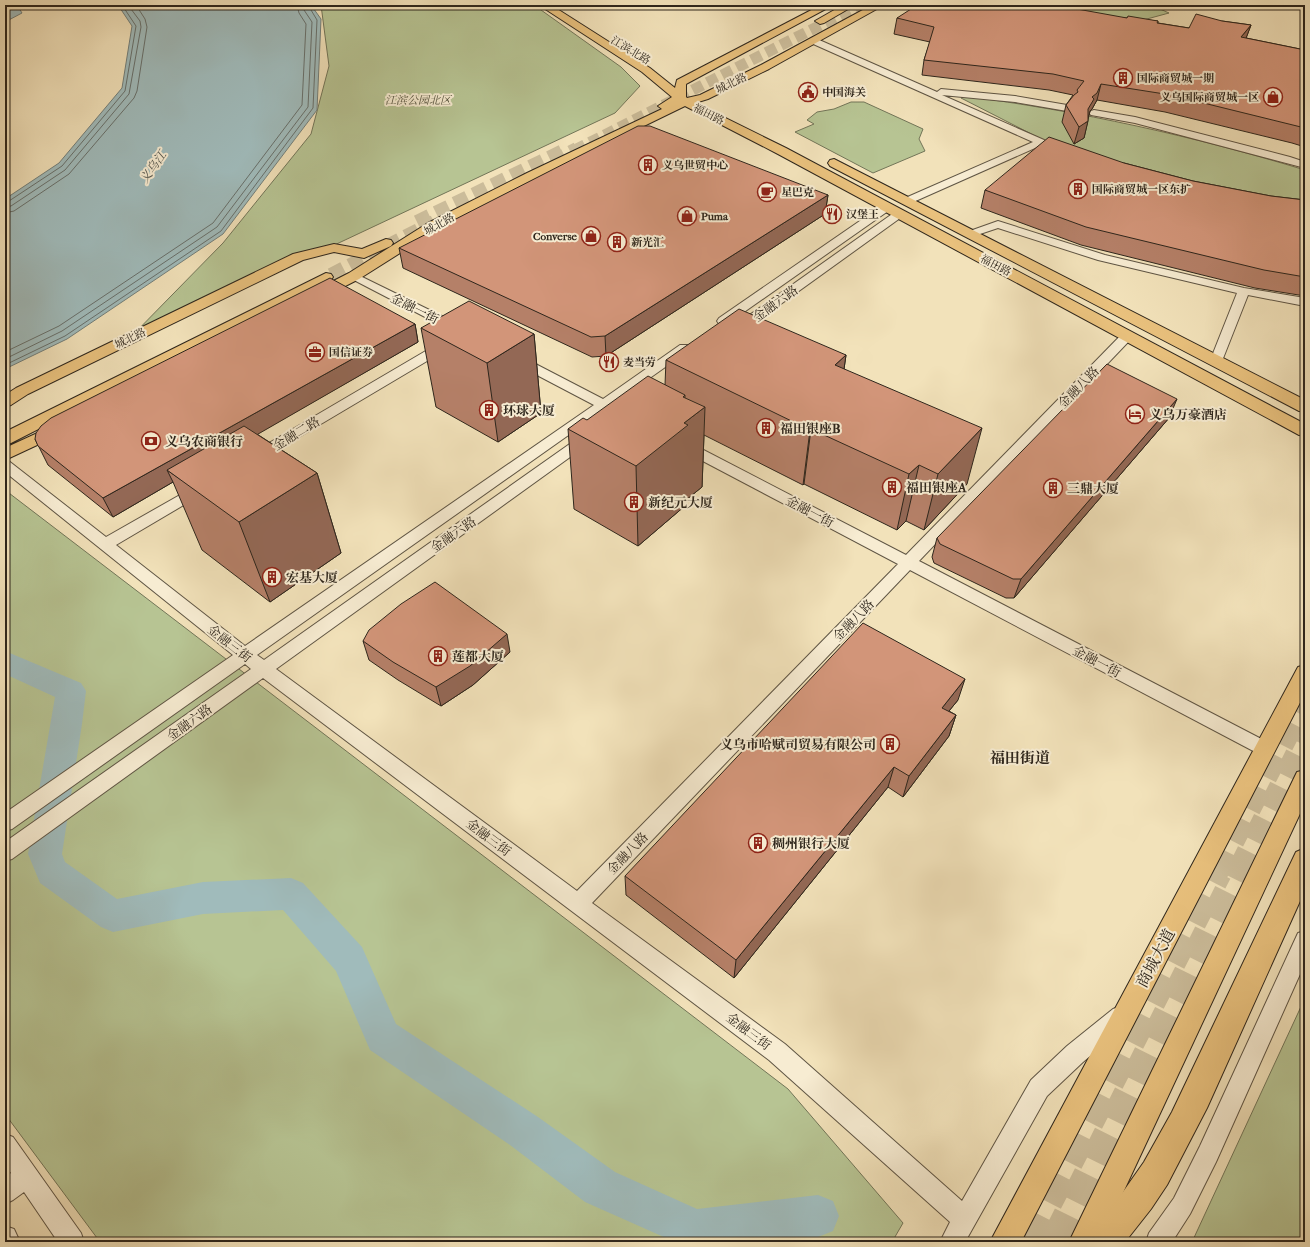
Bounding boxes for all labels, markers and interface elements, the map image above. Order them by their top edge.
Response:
street label: 江滨北路 [609,34,653,67]
building icon: 国际商贸城一期 [1112,67,1134,89]
street label: 城北路 [714,70,749,97]
place label: 国际商贸城一期 [1137,72,1214,85]
public building icon: 中国海关 [797,81,819,103]
place label: 中国海关 [822,86,866,99]
shop icon: 义乌国际商贸城一区 [1262,86,1284,108]
place label: 义乌国际商贸城一区 [1160,91,1259,104]
park label: 江滨公园北区 [385,94,453,107]
street label: 福田路 [691,101,726,128]
water label: 义乌江 [137,147,170,186]
building icon: 义乌世贸中心 [637,154,659,176]
place label: 义乌世贸中心 [662,159,728,172]
building icon: 国际商贸城一区东扩 [1067,178,1089,200]
cafe icon: 星巴克 [756,181,778,203]
place label: 国际商贸城一区东扩 [1092,183,1191,196]
place label: 星巴克 [781,186,814,199]
restaurant icon: 汉堡王 [821,203,843,225]
shop icon: Puma [676,205,698,227]
place label: 汉堡王 [846,208,879,221]
place label: Puma [701,210,729,223]
street label: 城北路 [422,211,457,238]
shop icon: Converse [580,225,602,247]
place label: Converse [533,230,578,243]
building icon: 新光汇 [606,231,628,253]
place label: 新光汇 [631,236,664,249]
street label: 福田路 [978,252,1013,279]
street label: 金融六路 [750,282,801,325]
street label: 金融一街 [388,290,441,327]
street label: 城北路 [113,325,148,352]
office icon: 国信证券 [304,341,326,363]
place label: 国信证券 [329,346,373,359]
restaurant icon: 麦当劳 [598,351,620,373]
place label: 麦当劳 [623,356,656,369]
street label: 金融八路 [1055,363,1102,411]
building icon: 环球大厦 [478,399,500,421]
place label: 环球大厦 [503,403,555,418]
hotel icon: 义乌万豪酒店 [1124,403,1146,425]
place label: 义乌万豪酒店 [1149,407,1227,422]
street label: 金融二路 [270,414,322,453]
building icon: 福田银座B [755,417,777,439]
place label: 福田银座B [780,421,841,436]
bank icon: 义乌农商银行 [140,430,162,452]
place label: 义乌农商银行 [165,434,243,449]
building icon: 福田银座A [881,476,903,498]
building icon: 三鼎大厦 [1042,477,1064,499]
place label: 福田银座A [906,480,967,495]
place label: 三鼎大厦 [1067,481,1119,496]
building icon: 新纪元大厦 [623,491,645,513]
street label: 金融一街 [783,493,836,530]
place label: 新纪元大厦 [648,495,713,510]
street label: 金融六路 [428,513,479,555]
building icon: 宏基大厦 [261,566,283,588]
place label: 宏基大厦 [286,570,338,585]
street label: 金融八路 [830,596,877,644]
street label: 金融三街 [205,621,255,665]
street label: 金融一街 [1070,643,1123,680]
building icon: 莲都大厦 [427,645,449,667]
place label: 莲都大厦 [452,649,504,664]
street label: 金融六路 [164,701,215,744]
building icon: 义乌市哈赋司贸易有限公司 [879,733,901,755]
place label: 义乌市哈赋司贸易有限公司 [720,737,876,752]
district label: 福田街道 [990,749,1050,767]
street label: 金融三街 [463,816,514,859]
street label: 金融八路 [604,829,651,877]
building icon: 稠州银行大厦 [747,832,769,854]
place label: 稠州银行大厦 [772,836,850,851]
street label: 商城大道 [1132,926,1179,991]
street label: 金融三街 [723,1010,774,1053]

